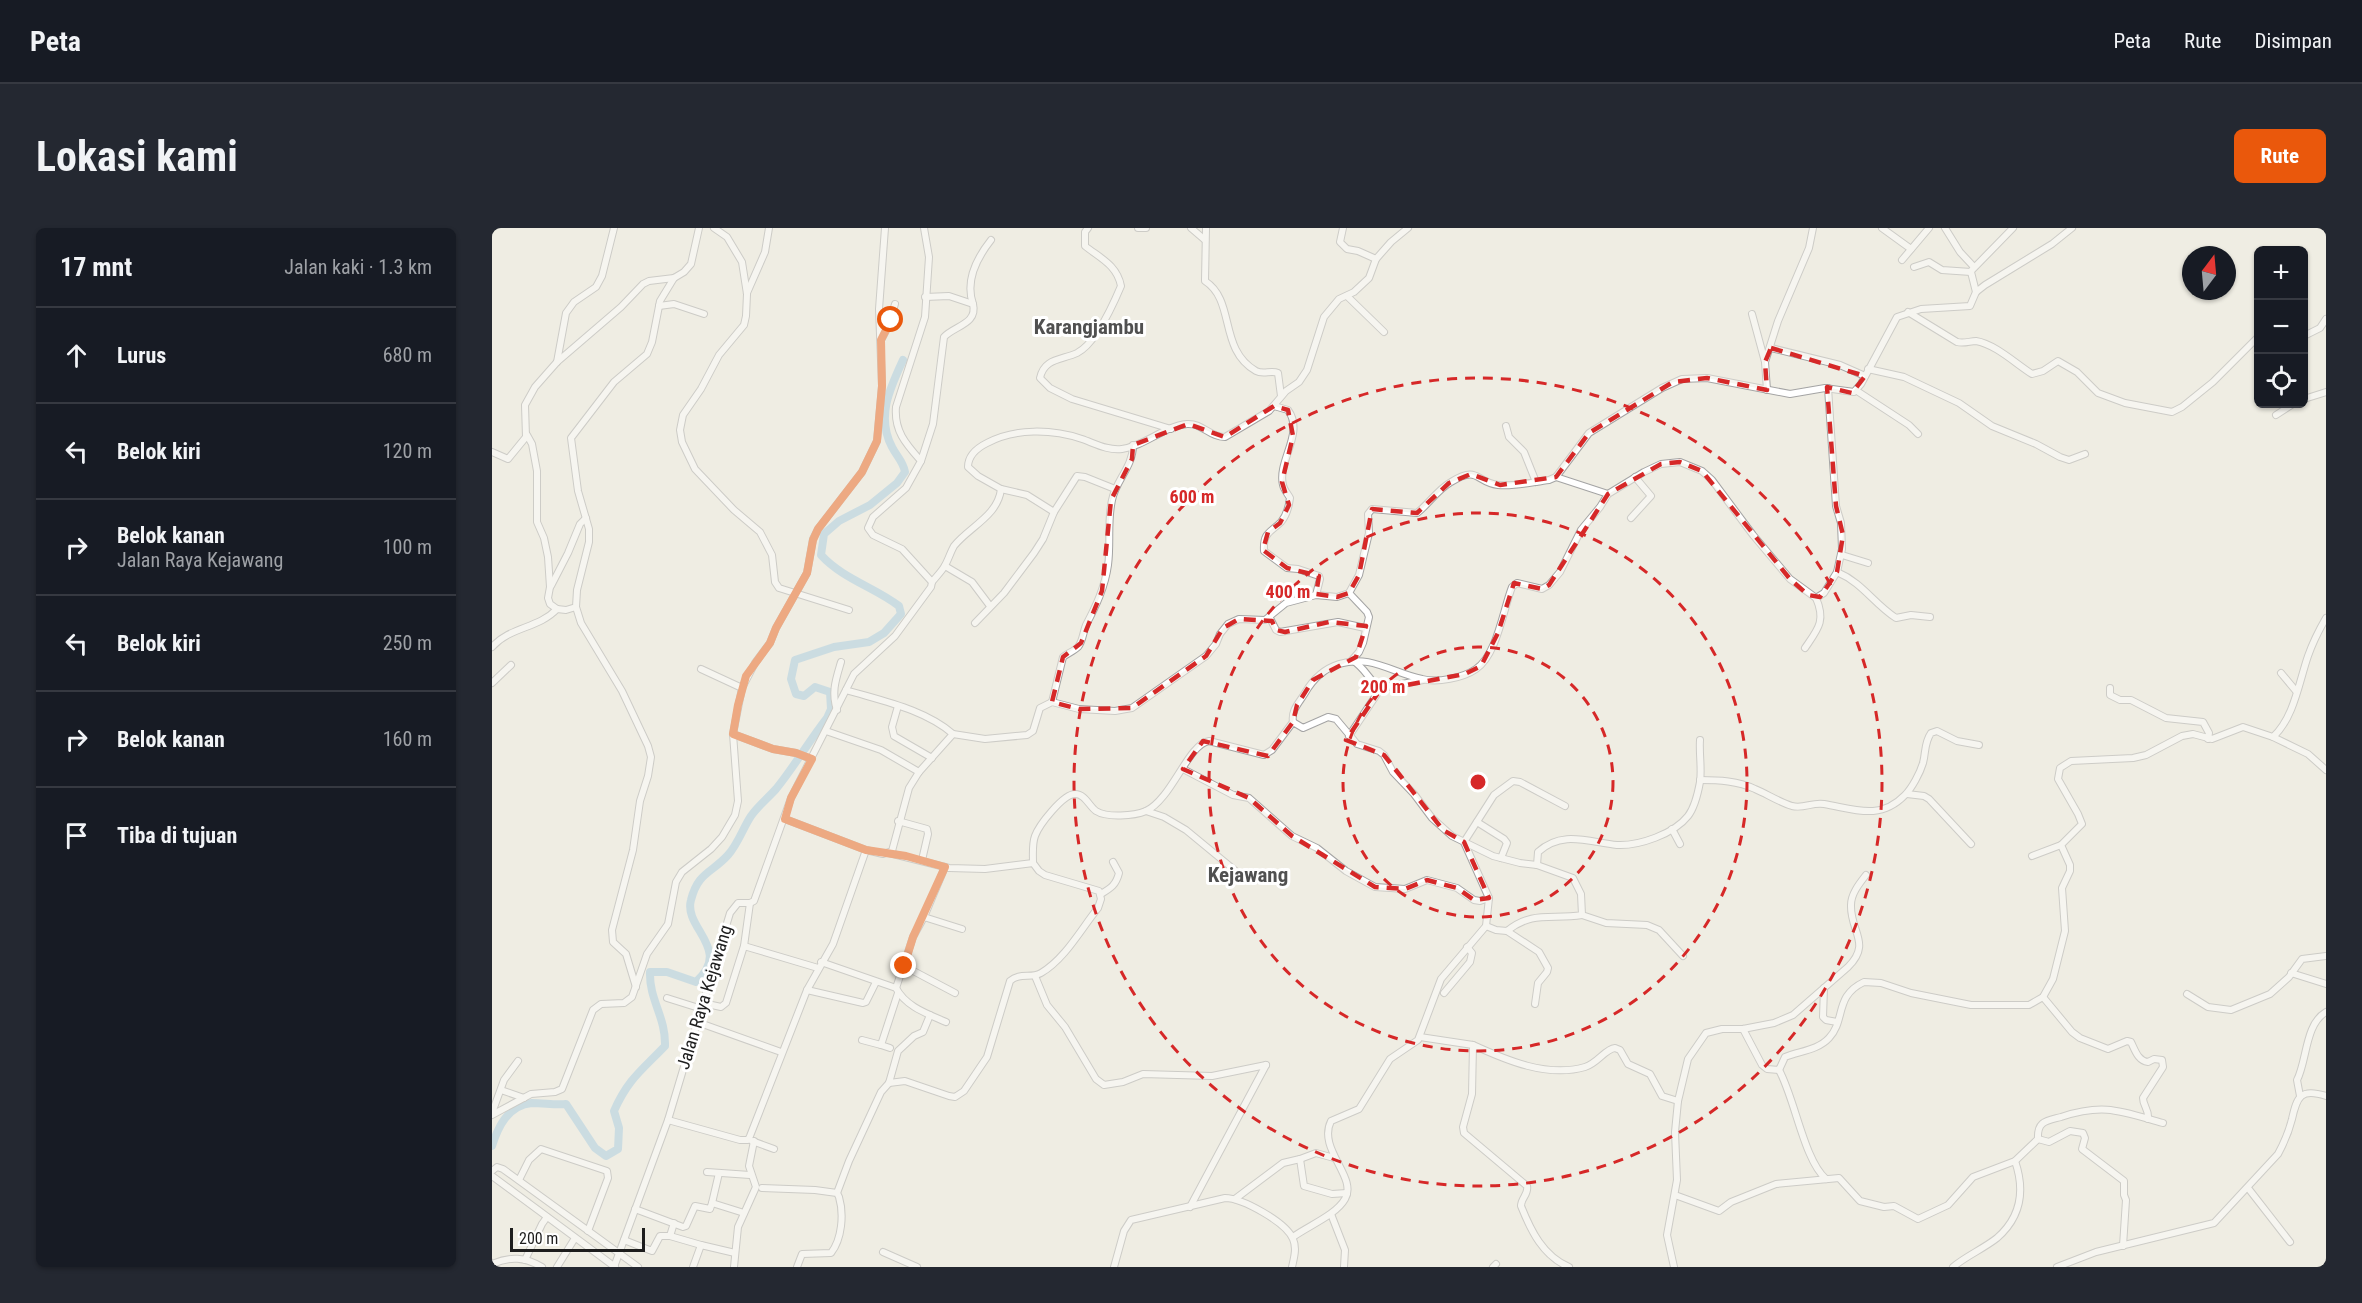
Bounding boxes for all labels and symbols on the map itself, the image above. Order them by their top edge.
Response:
north arrow [2182,246,2236,300]
route start [877,306,903,332]
district label: Karangjambu [1034,315,1144,339]
text: 600 m [1170,486,1214,507]
text: 400 m [1266,581,1310,602]
text: 200 m [1361,676,1405,697]
centre of rings [1468,772,1488,792]
district label: Kejawang [1208,863,1288,887]
street label: Jalan Raya Kejawang [672,922,736,1072]
route end [890,952,916,978]
scale bar [510,1225,645,1252]

